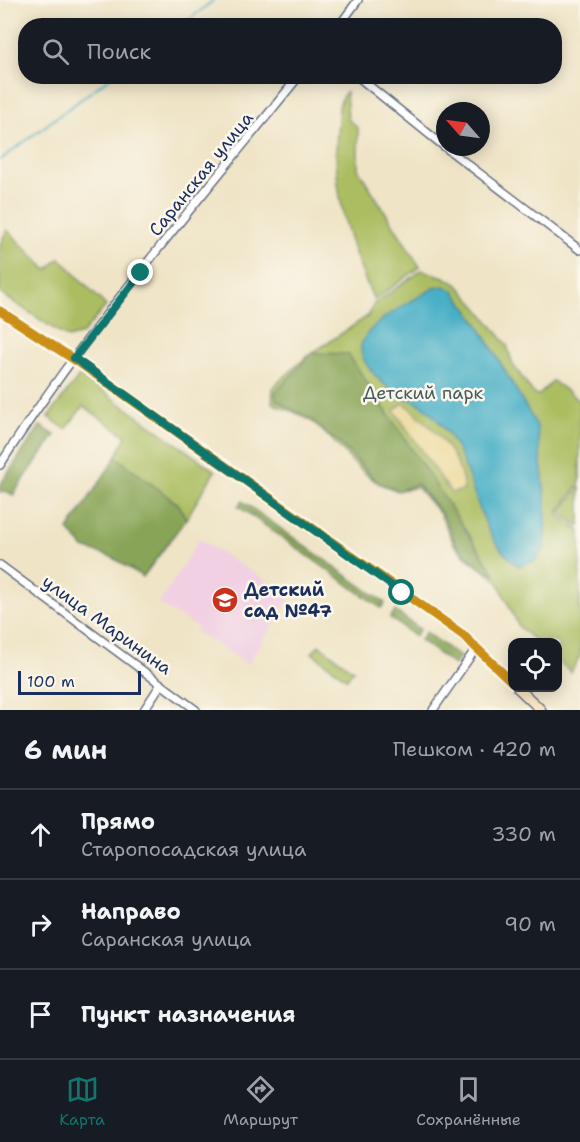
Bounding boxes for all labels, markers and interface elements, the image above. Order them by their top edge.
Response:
search box [18,18,562,84]
icon: search [39,35,72,68]
text: Поиск [87,37,151,66]
north arrow [436,102,490,156]
street label: Саранская улица [143,107,259,241]
route end [127,259,153,285]
park label: Детский парк [363,381,484,405]
street label: улица Маринина [37,570,177,680]
place label: Детский сад №47 [244,578,332,623]
route start [388,579,414,605]
school or university icon: Детский сад №47 [210,585,240,615]
map controls [508,638,562,692]
button: locate [508,638,562,692]
scale bar [18,668,141,696]
text: 100 m [27,671,75,692]
text: 6 мин [24,732,107,767]
text: Пешком · 420 m [393,736,556,762]
text: Прямо [81,807,155,836]
icon: ahead [24,818,57,851]
text: 330 m [492,821,556,847]
text: Старопосадская улица [81,836,306,862]
text: Направо [81,897,181,926]
icon: right [24,908,57,941]
text: 90 m [504,911,556,937]
text: Саранская улица [81,926,251,952]
icon: arrive [24,998,57,1031]
text: Пункт назначения [81,1000,295,1029]
tab: Карта [59,1073,105,1130]
tab: Маршрут [223,1073,298,1130]
tab: Сохранённые [416,1073,521,1130]

